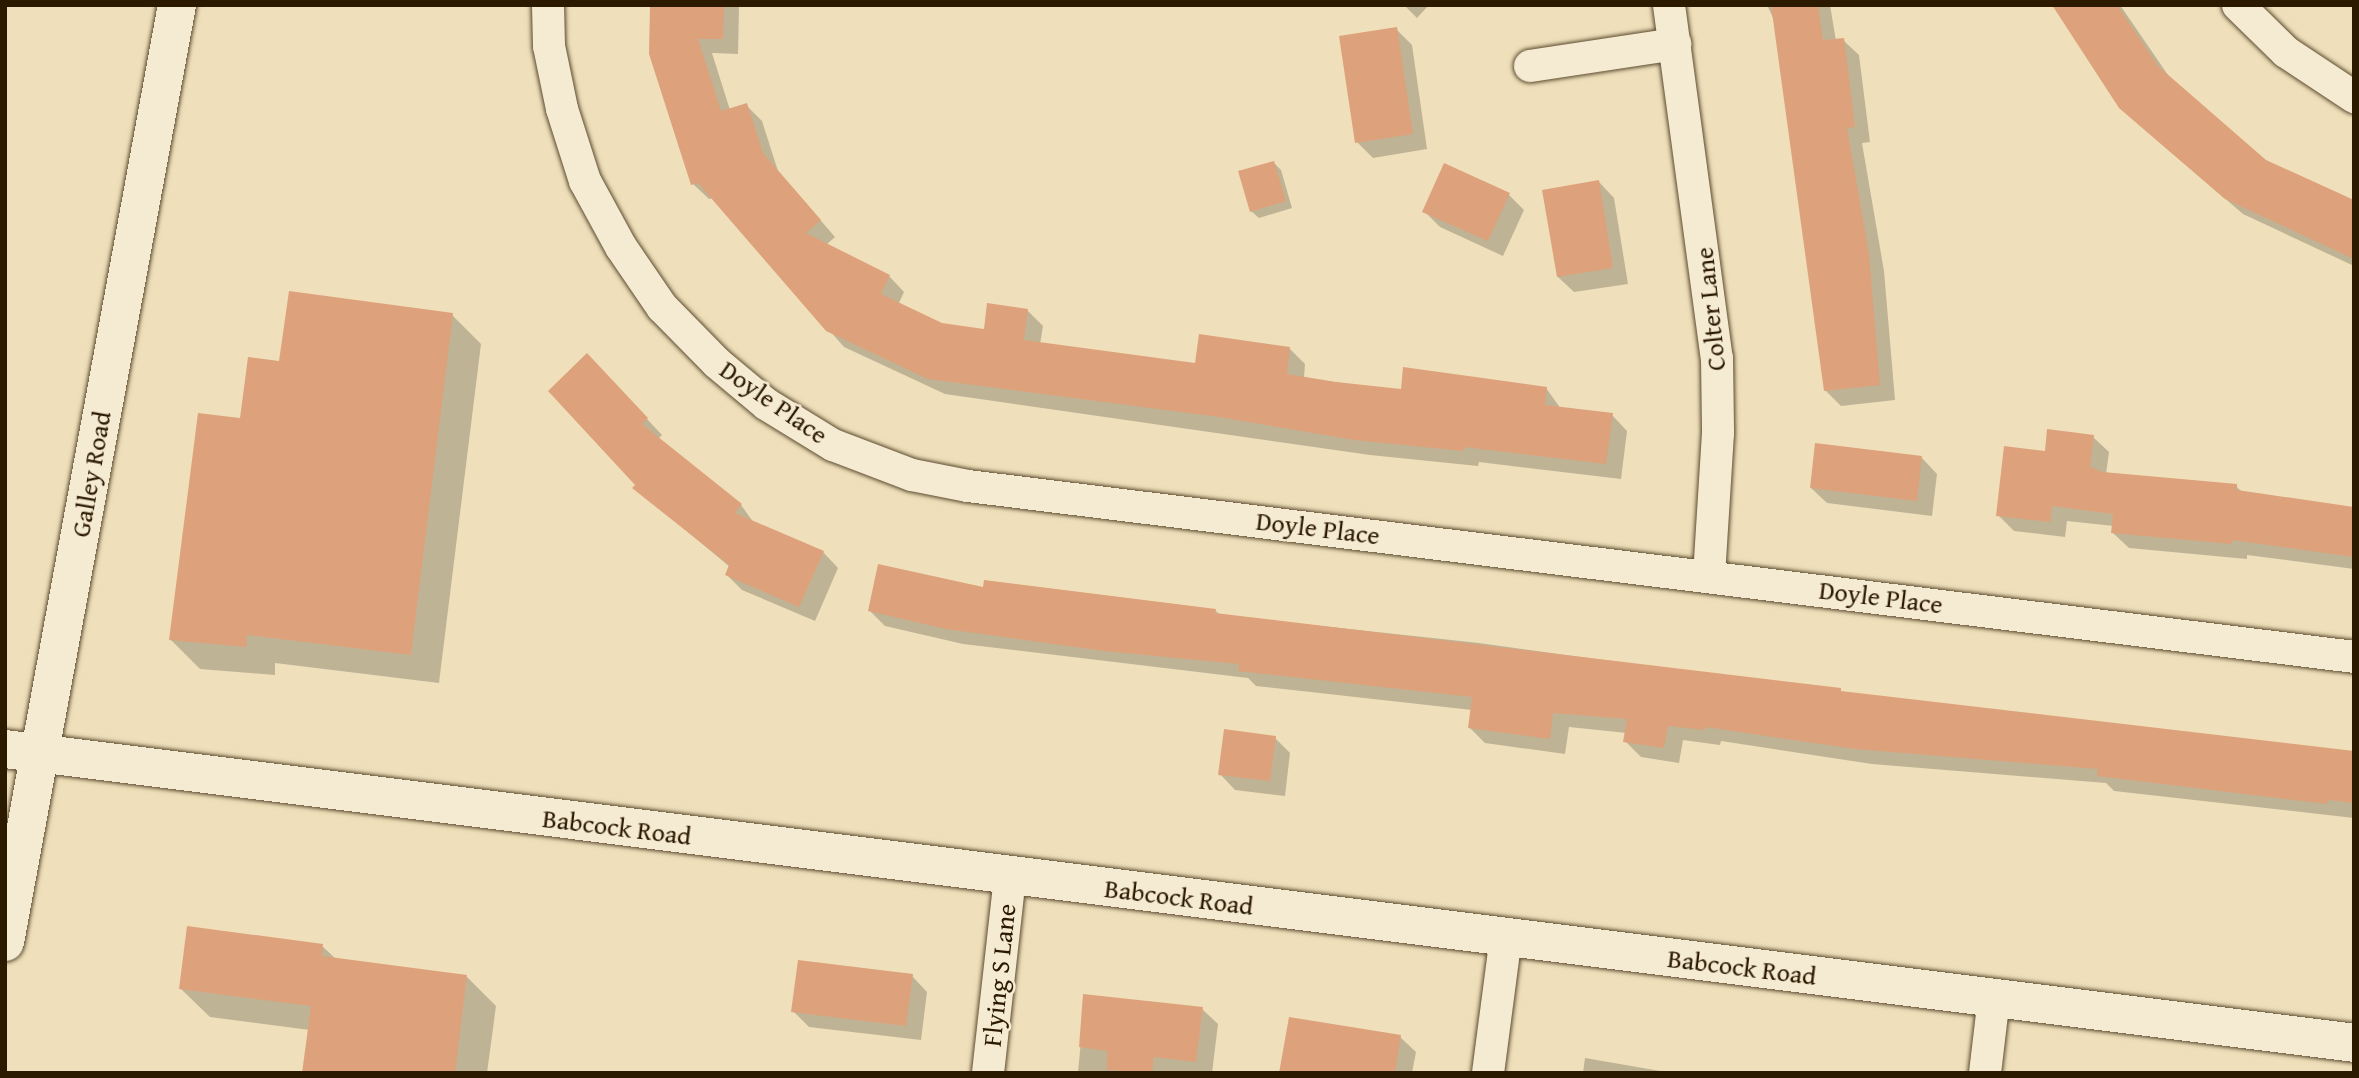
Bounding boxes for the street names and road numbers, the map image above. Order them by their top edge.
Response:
street label: Colter Lane [1688,246,1732,372]
street label: Doyle Place [714,354,834,450]
street label: Galley Road [65,409,117,539]
street label: Doyle Place [1254,505,1382,551]
street label: Doyle Place [1817,574,1945,620]
street label: Babcock Road [541,802,693,852]
street label: Babcock Road [1103,872,1255,922]
street label: Flying S Lane [976,902,1022,1048]
street label: Babcock Road [1666,942,1818,992]

